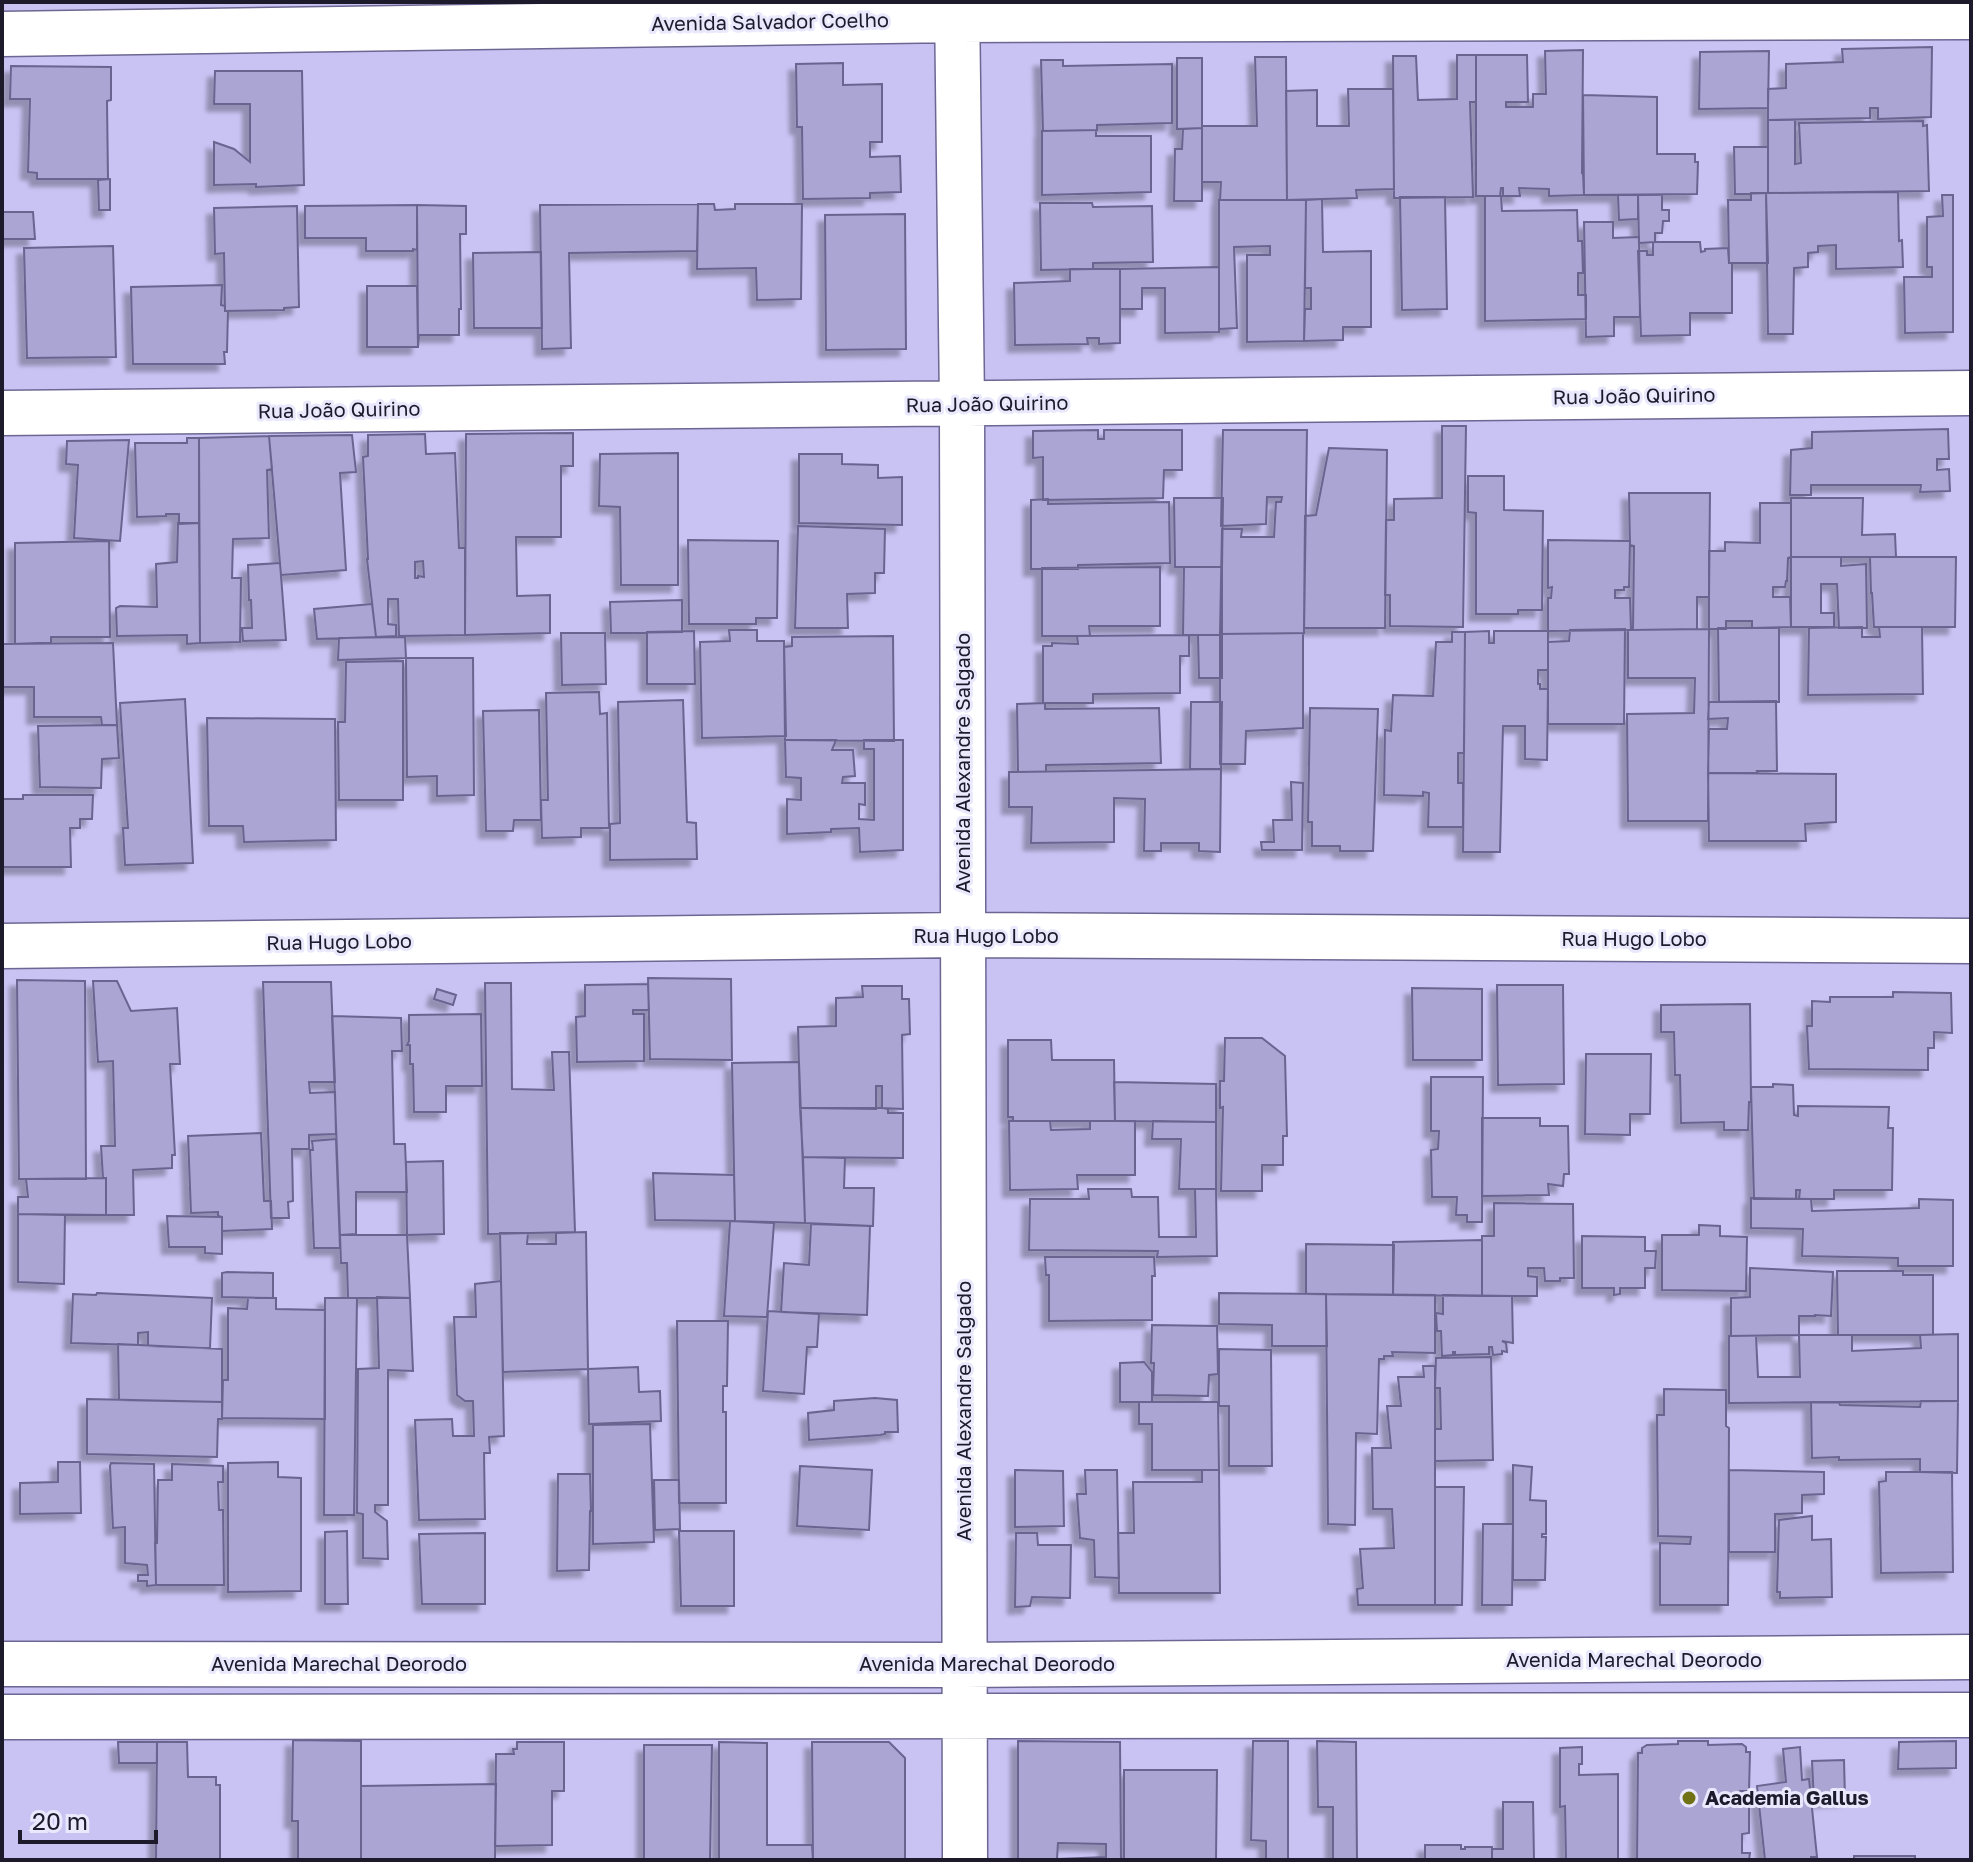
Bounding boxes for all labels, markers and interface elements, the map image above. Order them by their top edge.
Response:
street label: Avenida Salvador Coelho [651,7,889,35]
street label: Rua João Quirino [1552,382,1716,408]
street label: Rua João Quirino [905,390,1069,416]
street label: Rua João Quirino [257,396,421,422]
street label: Avenida Alexandre Salgado [950,633,974,893]
street label: Rua Hugo Lobo [913,923,1059,947]
street label: Rua Hugo Lobo [1561,926,1707,950]
street label: Rua Hugo Lobo [266,928,412,954]
street label: Avenida Alexandre Salgado [951,1281,975,1541]
street label: Avenida Marechal Deorodo [1506,1647,1762,1671]
street label: Avenida Marechal Deorodo [211,1651,467,1675]
street label: Avenida Marechal Deorodo [859,1651,1115,1675]
place label: Academia Gallus [1705,1785,1869,1809]
marker: Academia Gallus [1680,1789,1698,1807]
scale bar [20,1794,156,1844]
text: 20 m [32,1806,88,1835]

